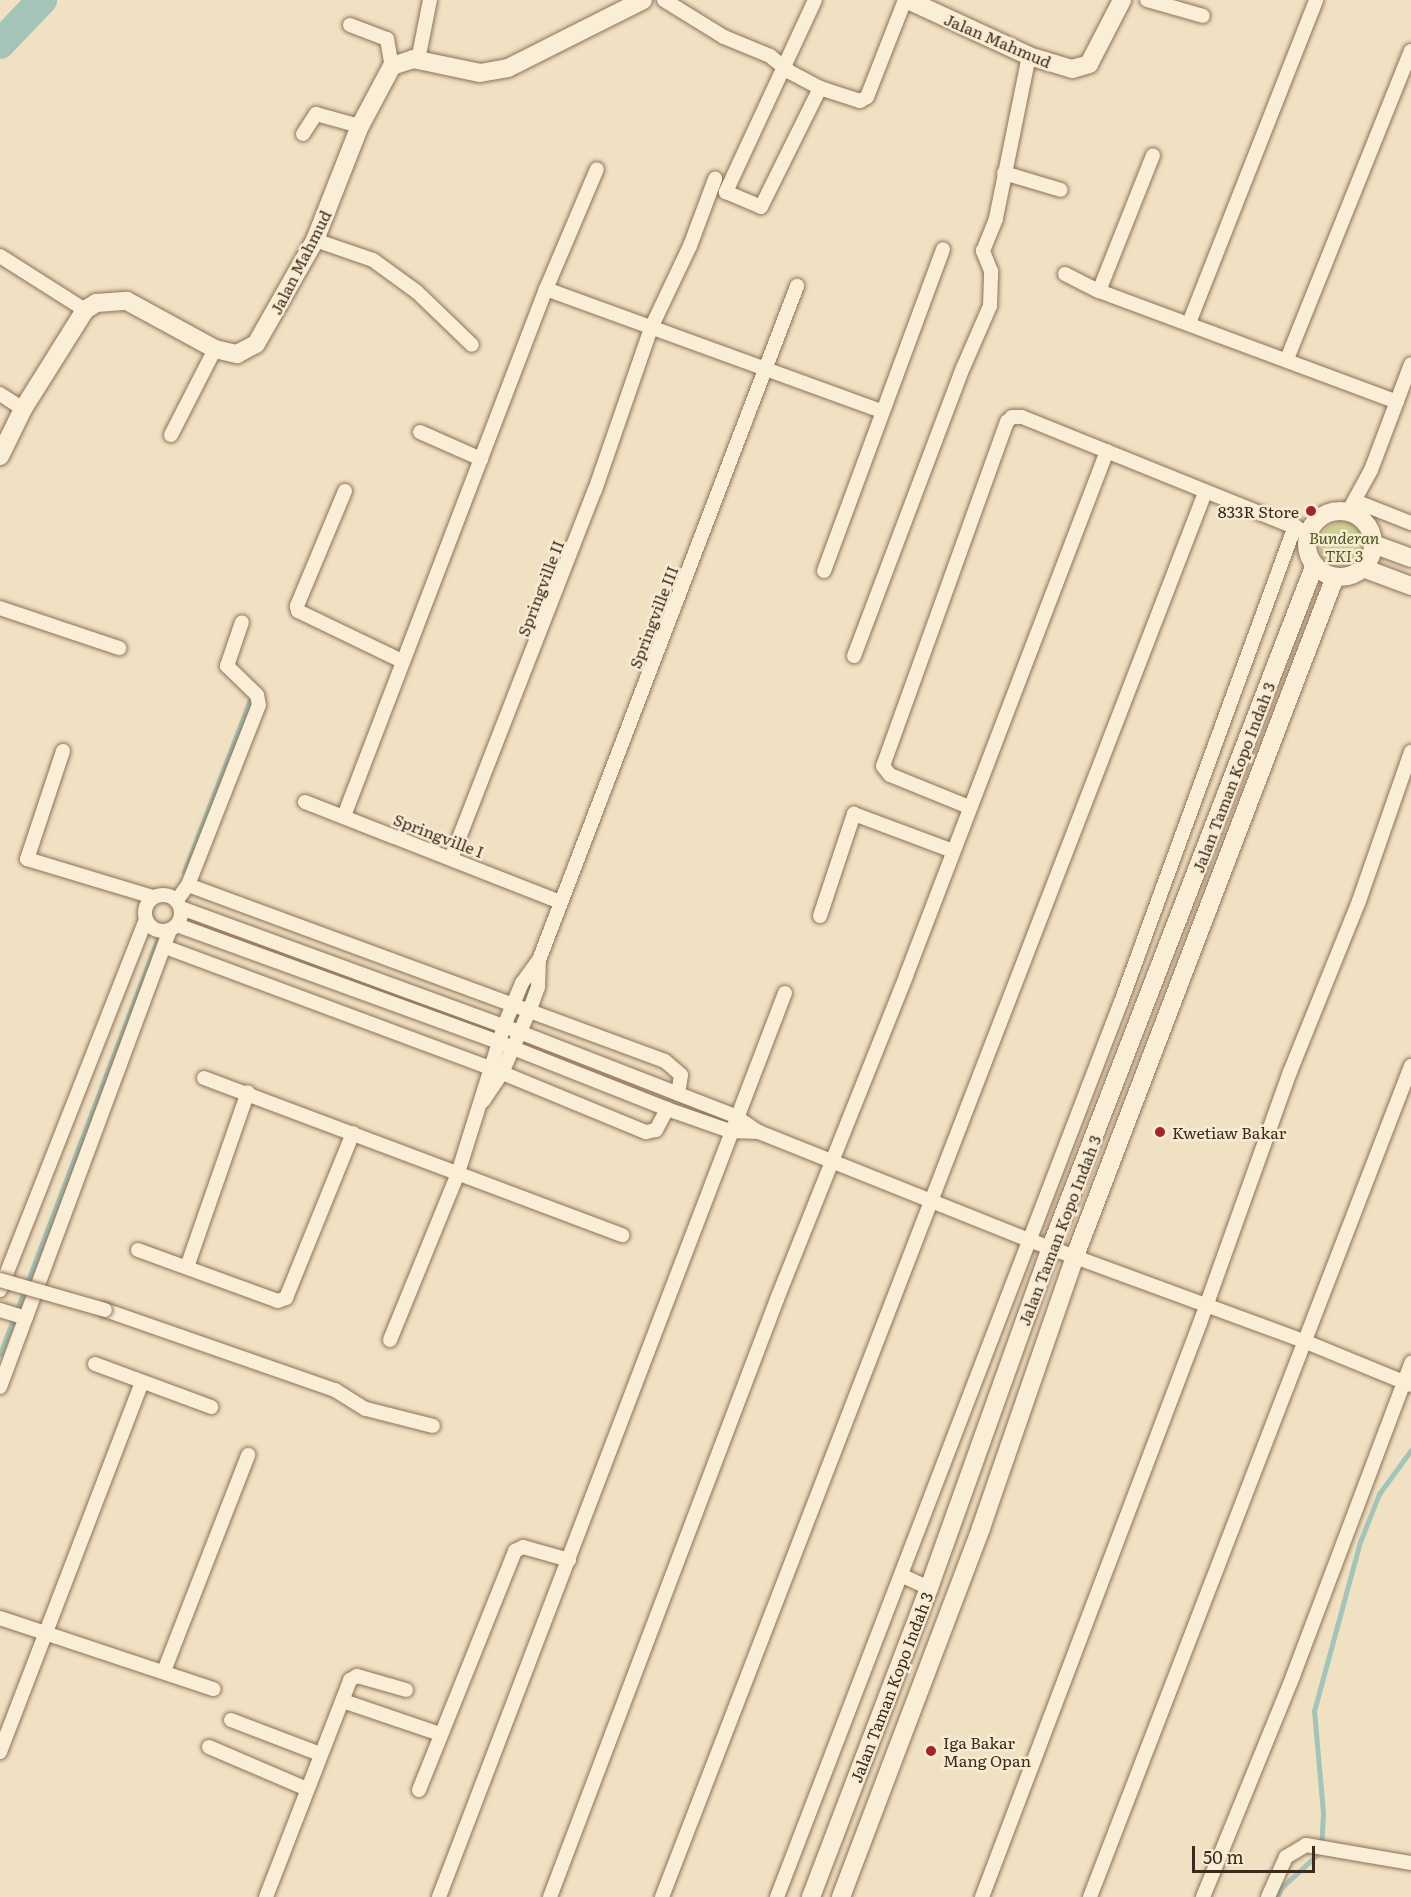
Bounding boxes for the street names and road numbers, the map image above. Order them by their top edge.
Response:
street label: Jalan Mahmud [942,9,1054,71]
street label: Jalan Mahmud [265,207,335,317]
street label: Springville II [513,537,567,639]
street label: Springville III [625,563,681,671]
street label: Jalan Taman Kopo Indah 3 [1188,679,1278,875]
street label: Springville I [391,809,487,861]
street label: Jalan Taman Kopo Indah 3 [1014,1132,1104,1328]
street label: Jalan Taman Kopo Indah 3 [846,1589,936,1785]

